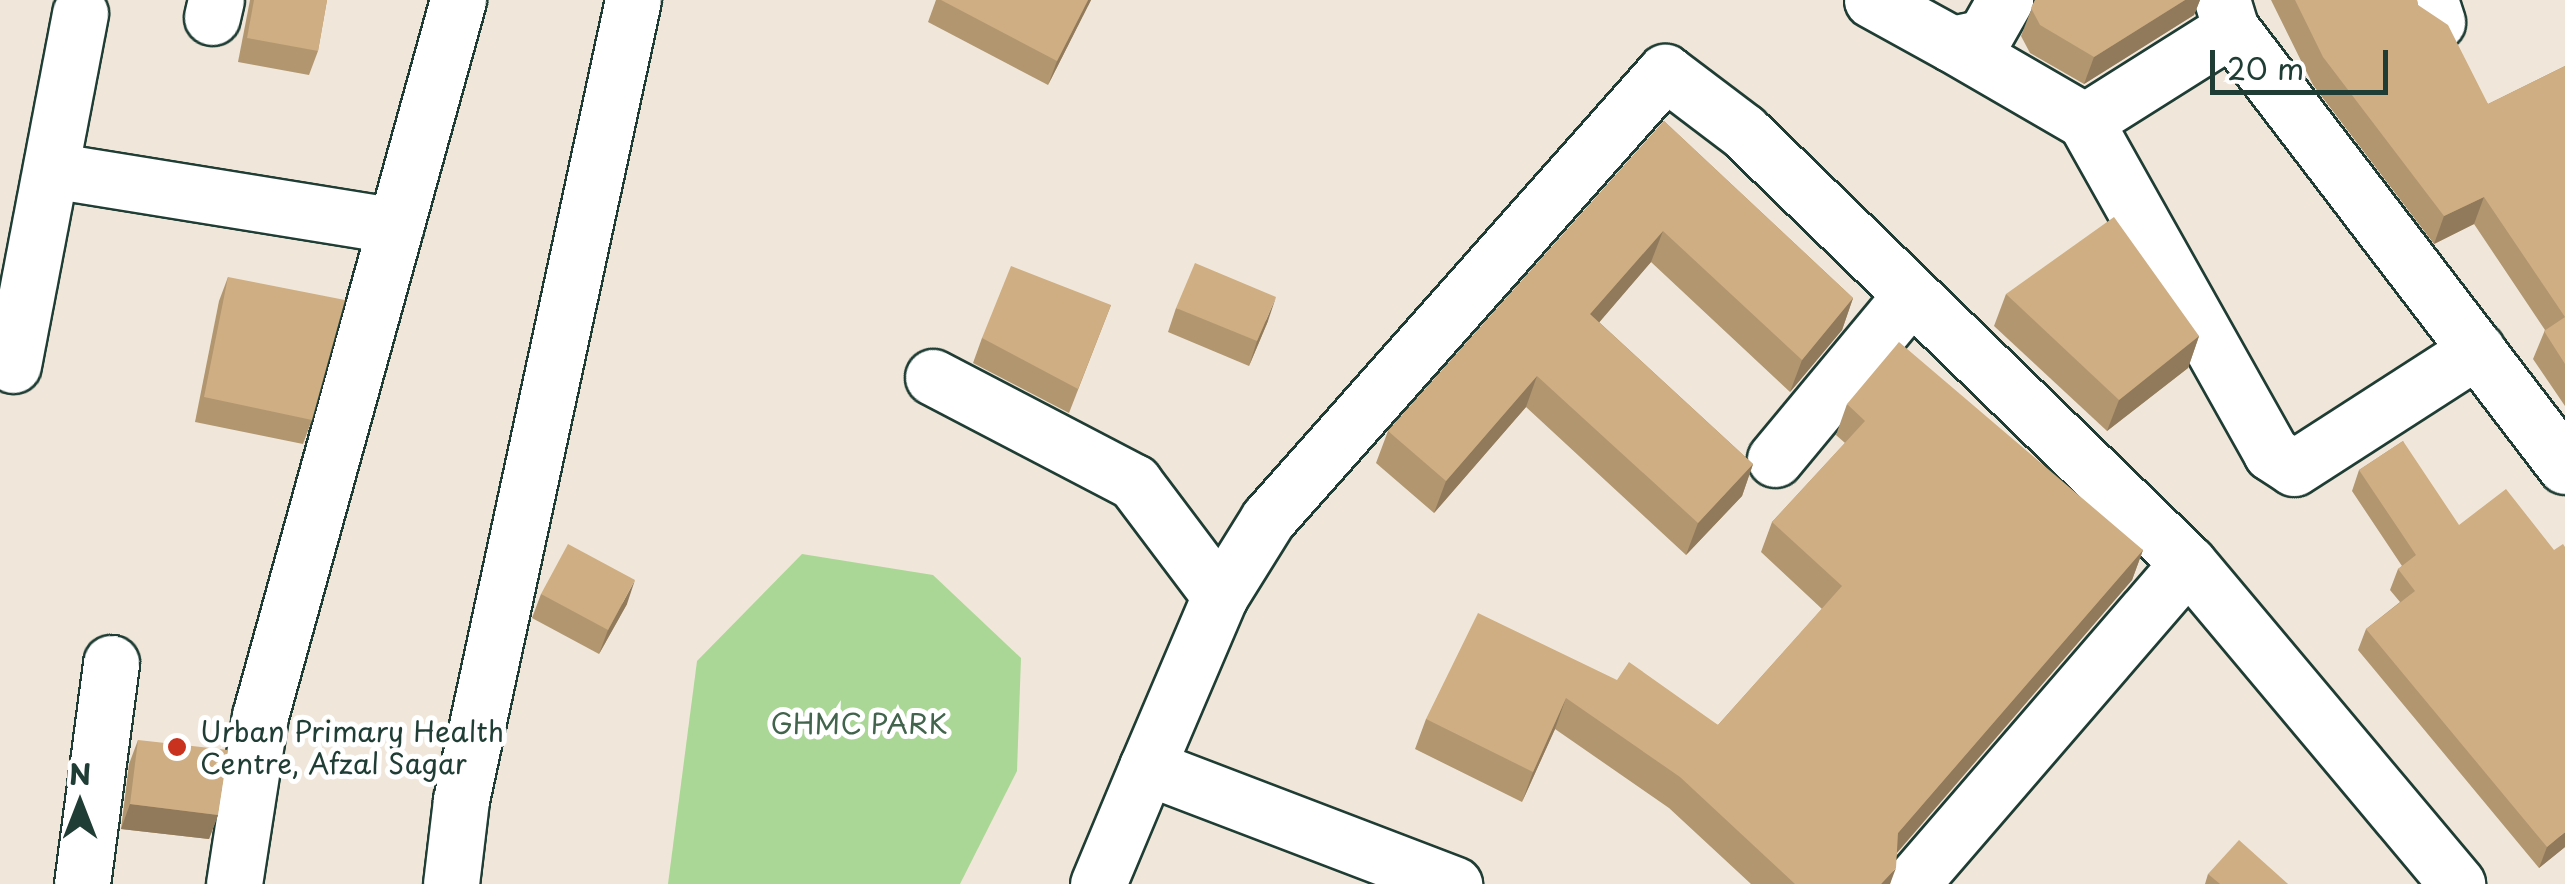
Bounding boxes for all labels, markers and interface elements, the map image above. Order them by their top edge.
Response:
scale bar [2215,30,2392,92]
text: 20 m [2227,45,2304,90]
park label: GHMC PARK [770,706,948,740]
place label: Urban Primary Health Centre, Afzal Sagar [200,714,504,780]
marker: Urban Primary Health Centre, Afzal Sagar [164,734,190,760]
text: N [69,752,91,795]
north arrow [30,754,130,854]

